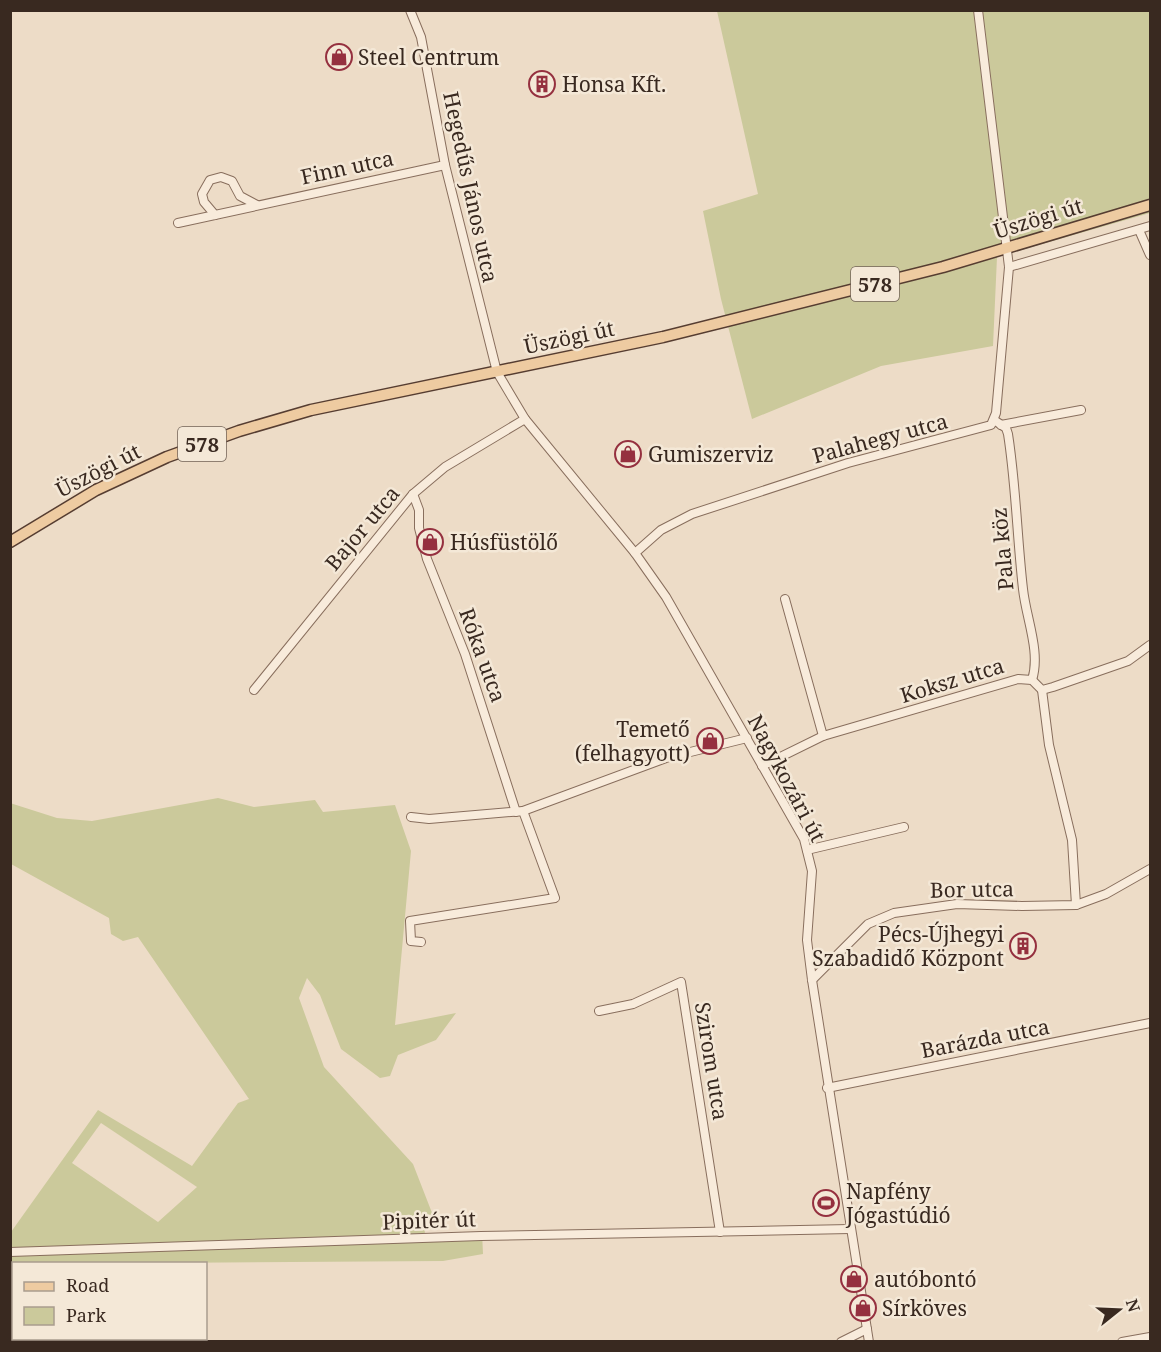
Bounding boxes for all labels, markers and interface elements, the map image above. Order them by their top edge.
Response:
shop icon: Steel Centrum [324,42,354,72]
place label: Steel Centrum [358,43,500,71]
building icon: Honsa Kft. [527,69,557,99]
place label: Honsa Kft. [562,70,666,98]
street label: Hegedűs János utca [437,89,505,285]
street label: Finn utca [298,143,396,191]
street label: Üszögi út [990,191,1086,245]
road number: 578 [851,267,899,301]
street label: Üszögi út [521,314,617,360]
street label: Palahegy utca [809,406,951,470]
road number: 578 [178,427,226,461]
street label: Üszögi út [51,437,145,503]
shop icon: Gumiszerviz [613,439,643,469]
place label: Gumiszerviz [648,440,774,468]
street label: Bajor utca [318,480,406,576]
street label: Pala köz [984,506,1020,592]
shop icon: Húsfüstölő [415,527,445,557]
place label: Húsfüstölő [450,528,558,556]
street label: Róka utca [453,604,513,706]
street label: Koksz utca [897,651,1007,709]
street label: Nagykozári út [742,709,832,847]
place label: Temető (felhagyott) [575,715,690,767]
shop icon: Temető (felhagyott) [695,726,725,756]
street label: Bor utca [930,874,1014,904]
place label: Pécs-Újhegyi Szabadidő Központ [812,920,1004,972]
building icon: Pécs-Újhegyi Szabadidő Központ [1008,931,1038,961]
street label: Szirom utca [689,1000,735,1122]
street label: Barázda utca [918,1012,1052,1064]
place label: Napfény Jógastúdió [845,1177,951,1229]
sports icon: Napfény Jógastúdió [811,1188,841,1218]
street label: Pipitér út [382,1204,476,1236]
legend [12,1262,207,1340]
shop icon: autóbontó [839,1264,869,1294]
place label: autóbontó [874,1265,977,1293]
text: Road [66,1273,109,1297]
north arrow [1089,1280,1149,1340]
shop icon: Sírköves [848,1293,878,1323]
place label: Sírköves [882,1294,967,1322]
text: N [1121,1296,1146,1315]
text: Park [66,1303,106,1327]

